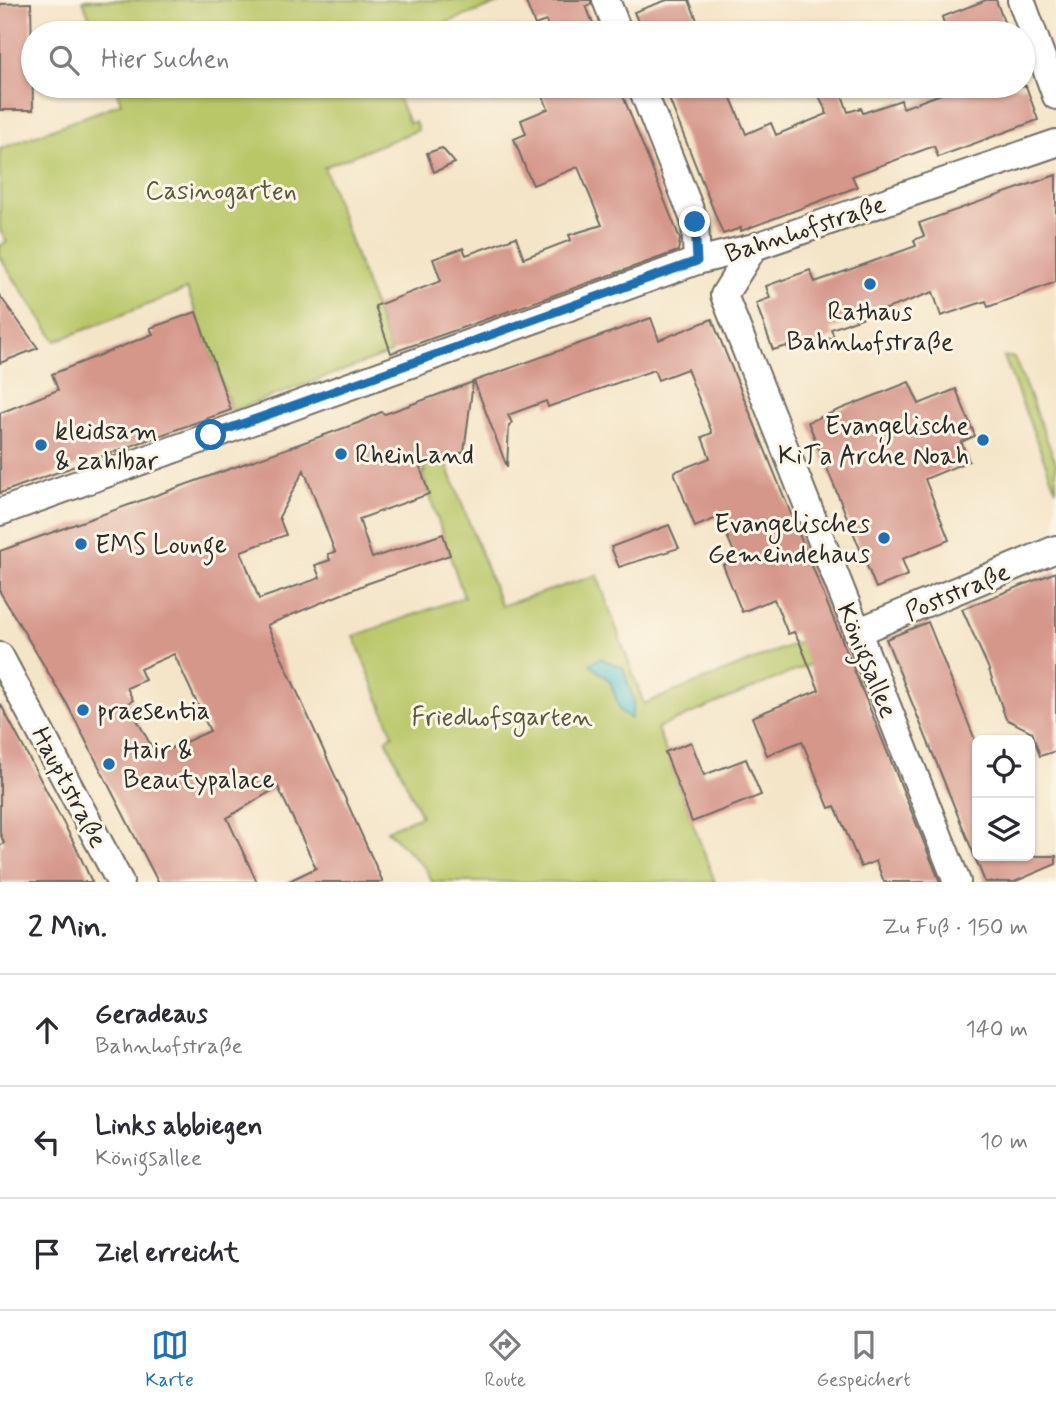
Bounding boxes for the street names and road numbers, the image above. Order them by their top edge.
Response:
street label: Bahnhofstraße [721,188,891,272]
street label: Poststraße [900,555,1016,630]
street label: Königsallee [825,598,905,725]
street label: Hauptstraße [22,722,114,855]

